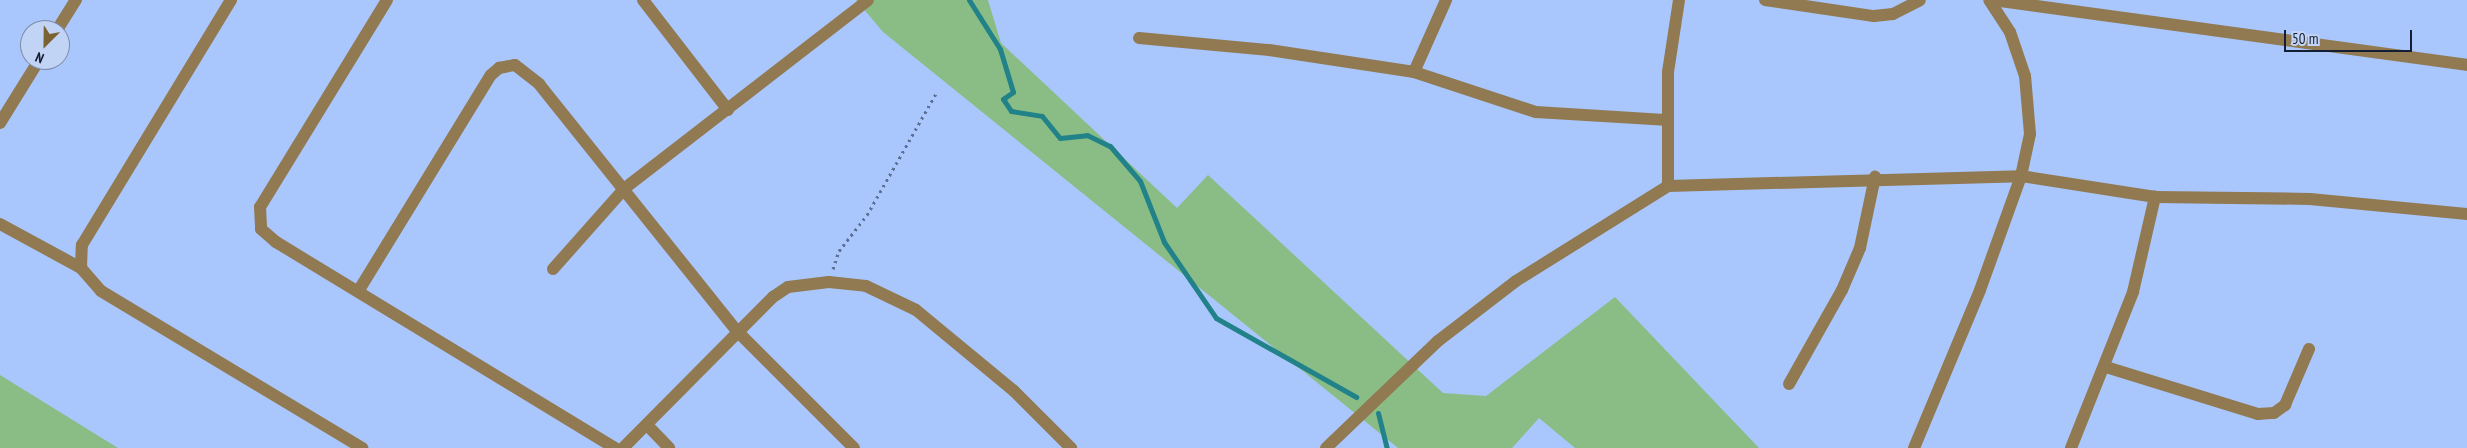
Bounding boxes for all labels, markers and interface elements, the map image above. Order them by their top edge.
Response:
north arrow [20,20,70,70]
scale bar [2287,20,2414,52]
text: 50 m [2292,29,2318,48]
text: N [33,48,47,68]

